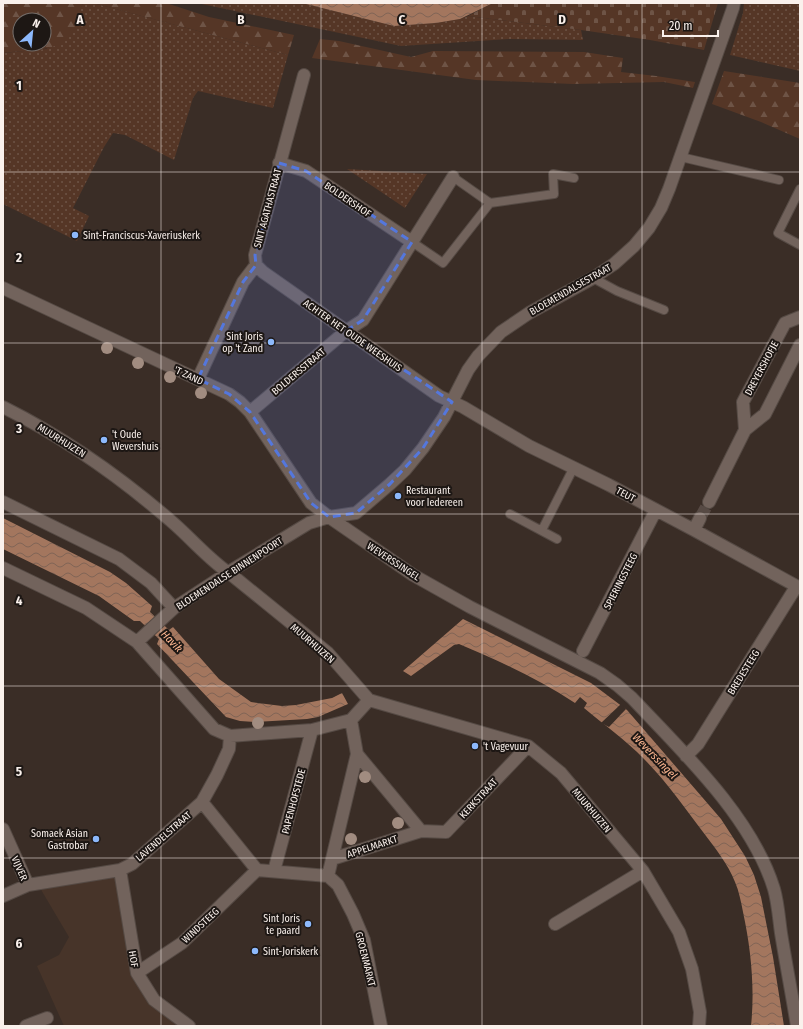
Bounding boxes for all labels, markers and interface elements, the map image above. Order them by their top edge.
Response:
north arrow [12,12,52,52]
text: A [75,12,84,27]
text: B [237,12,245,27]
text: C [399,12,406,27]
text: D [558,12,566,27]
scale bar [663,12,718,38]
text: N [30,16,42,31]
text: 20 m [669,19,693,33]
text: 1 [16,78,22,93]
street label: SINT AGATHASTRAAT [252,167,284,249]
street label: BOLDERSHOF [322,180,374,220]
marker: Sint-Franciscus-Xaveriuskerk [70,230,80,240]
place label: Sint-Franciscus-Xaveriuskerk [83,230,200,242]
text: 2 [15,250,22,265]
street label: BLOEMENDALSESTRAAT [527,261,614,318]
street label: ACHTER HET OUDE WEESHUIS [301,297,404,374]
place label: Sint Joris op 't Zand [222,331,263,355]
marker: Sint Joris op 't Zand [266,337,276,347]
street label: DREYERSHOFJE [743,339,781,398]
street label: BOLDERSSTRAAT [269,346,328,398]
street label: 'T ZAND [172,364,205,388]
text: 3 [15,421,22,436]
street label: MUURHUIZEN [35,421,88,460]
place label: 't Oude Wevershuis [112,429,159,453]
marker: 't Oude Wevershuis [99,435,109,445]
place label: Restaurant voor Iedereen [406,485,463,509]
street label: TEUT [614,485,637,505]
marker: Restaurant voor Iedereen [393,491,403,501]
street label: BLOEMENDALSE BINNENPOORT [174,535,285,613]
street label: WEVERSSINGEL [365,540,423,584]
street label: SPIERINGSTEEG [602,551,640,612]
text: 4 [16,593,23,608]
street label: MUURHUIZEN [288,621,337,666]
water label: Havik [158,628,186,655]
street label: BREDESTEEG [725,648,762,697]
water label: Weverssingel [630,731,680,782]
marker: 't Vagevuur [470,741,480,751]
place label: 't Vagevuur [483,741,529,753]
text: 5 [16,764,22,779]
street label: PAPENHOFSTEDE [280,767,309,835]
street label: KERKSTRAAT [457,776,500,821]
street label: MUURHUIZEN [569,786,613,835]
street label: LAVENDELSTRAAT [133,809,194,864]
place label: Somaek Asian Gastrobar [31,828,88,852]
street label: APPELMARKT [345,833,399,861]
marker: Somaek Asian Gastrobar [91,834,101,844]
street label: VIJVER [8,854,30,883]
street label: WINDSTEEG [180,905,222,946]
place label: Sint Joris te paard [263,913,300,937]
marker: Sint Joris te paard [303,919,313,929]
street label: GROENMARKT [352,931,378,988]
text: 6 [16,936,23,951]
marker: Sint-Joriskerk [250,946,260,956]
place label: Sint-Joriskerk [263,946,318,958]
street label: HOF [126,950,140,969]

